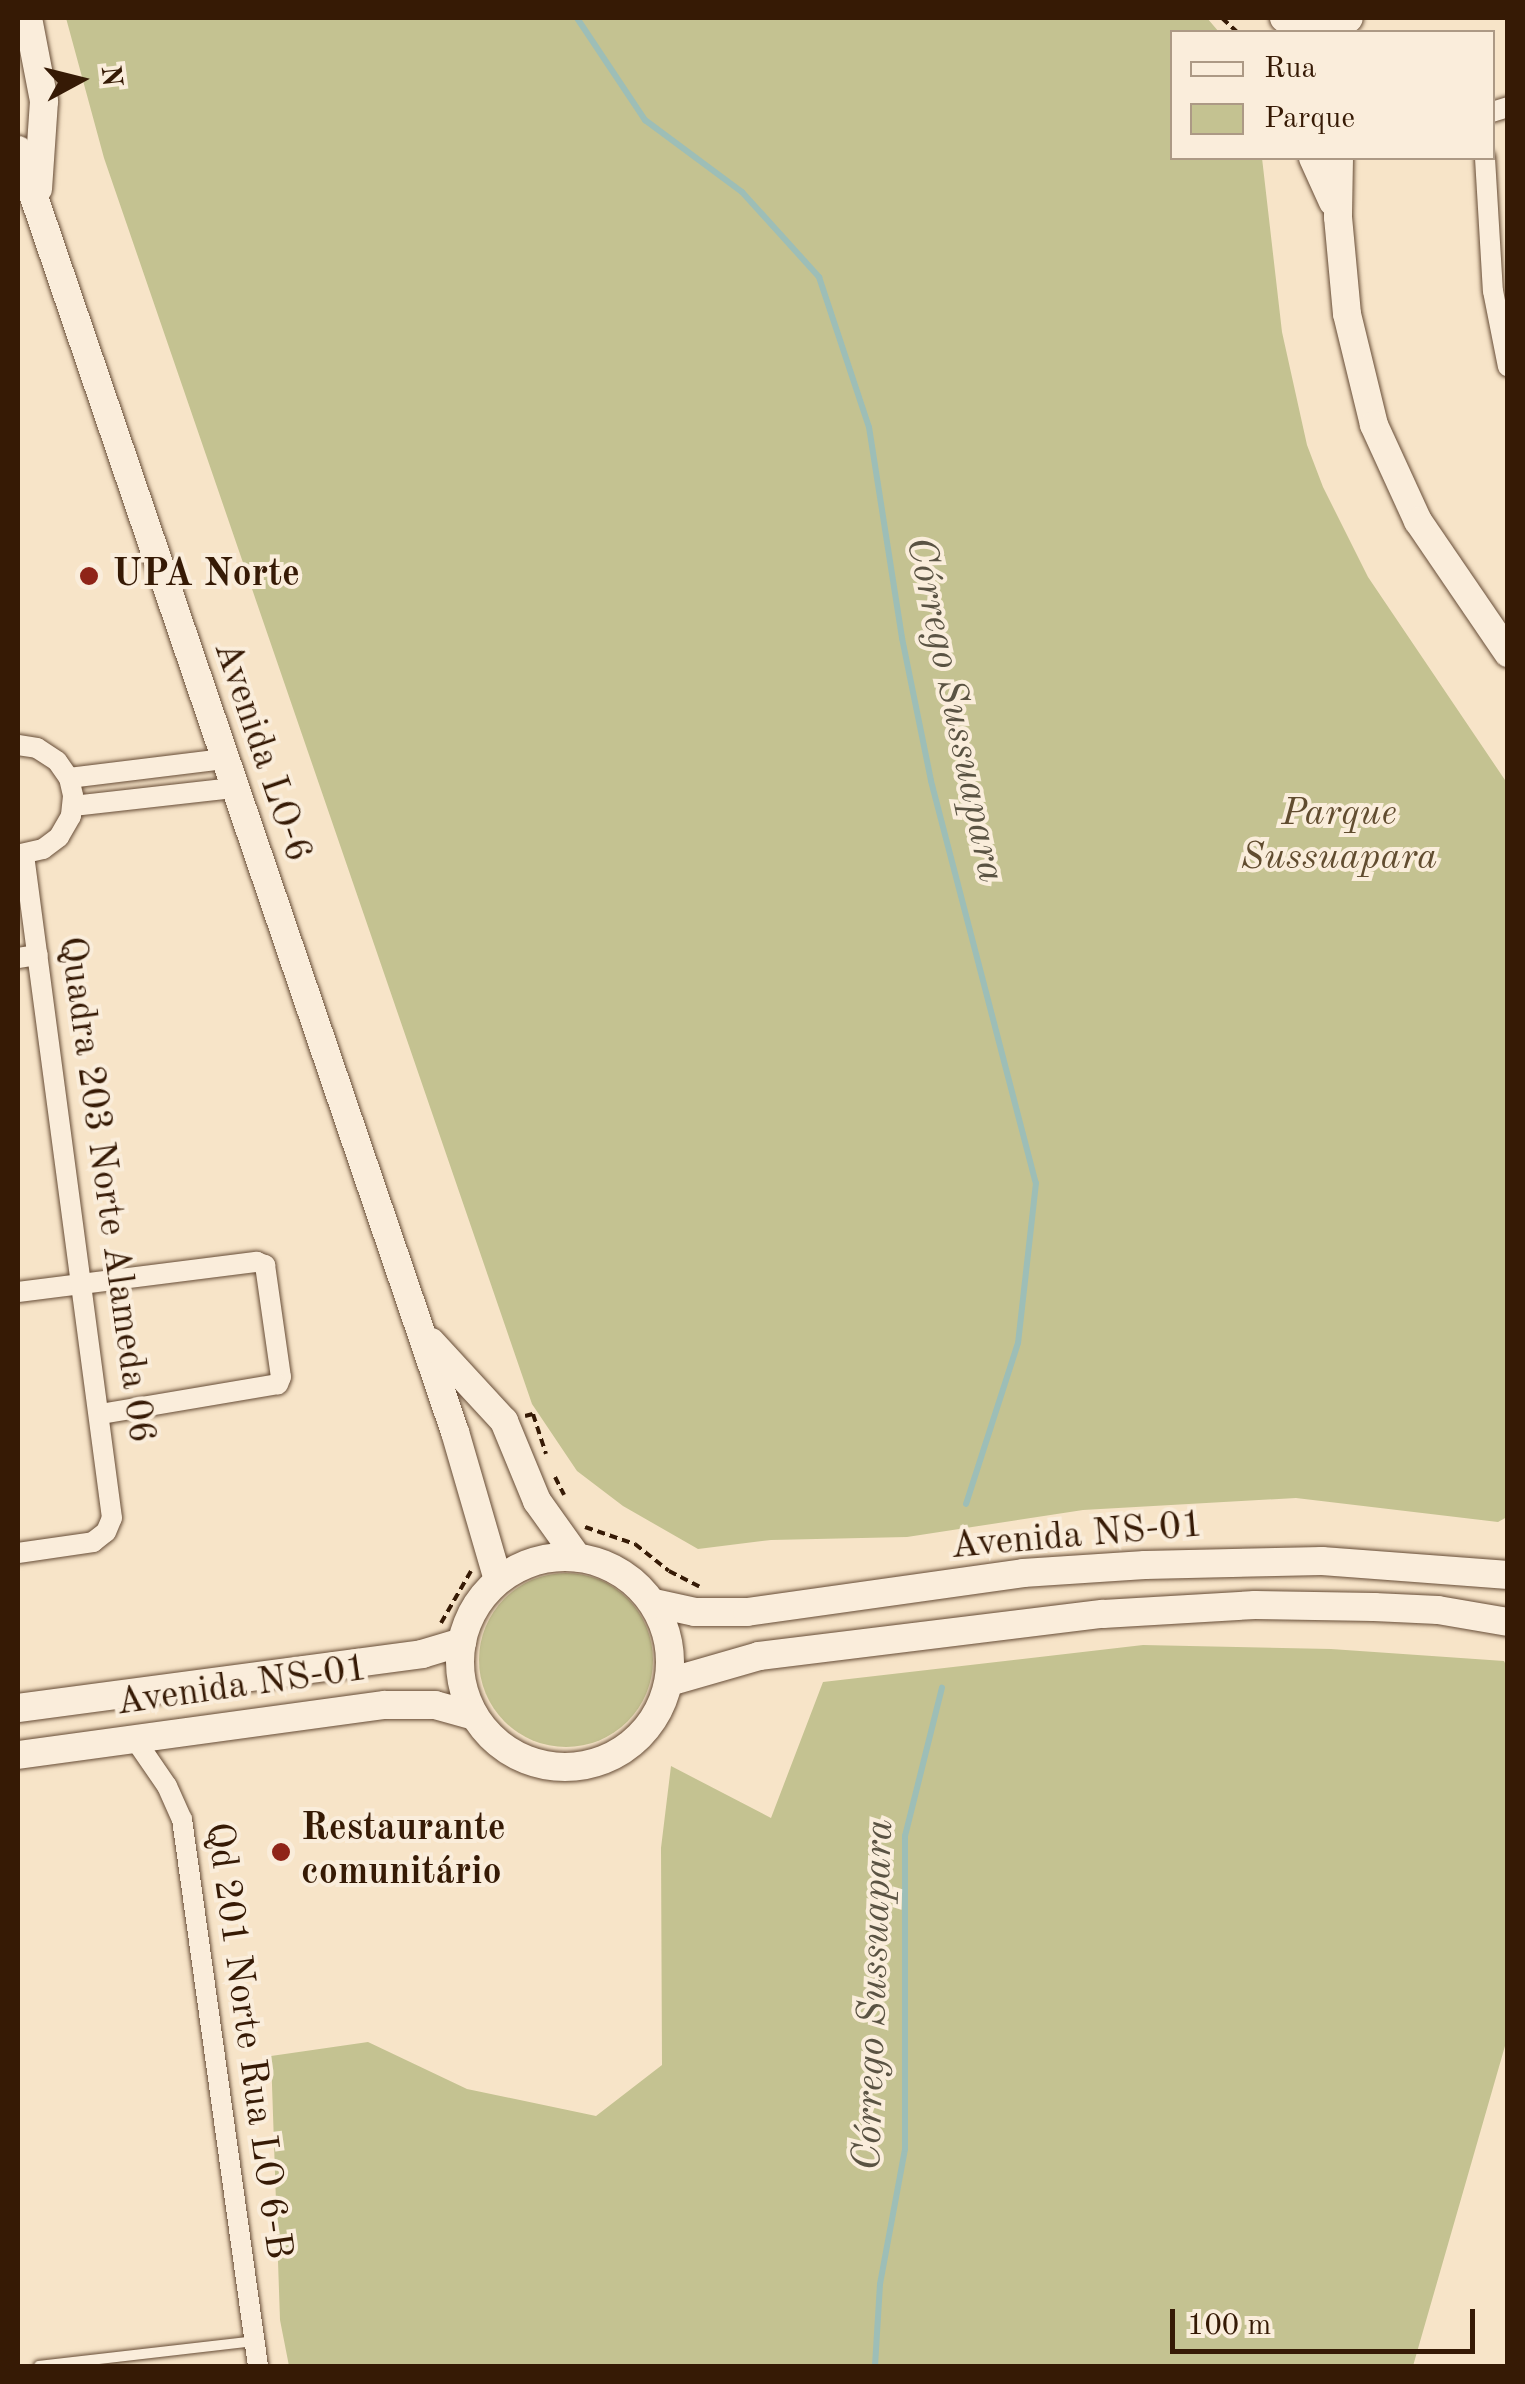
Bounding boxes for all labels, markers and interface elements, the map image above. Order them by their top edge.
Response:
north arrow [30,30,130,130]
legend [1170,30,1495,160]
text: Rua [1264,54,1316,84]
text: N [95,64,125,89]
text: Parque [1264,104,1355,134]
water label: Córrego Sussuapara [894,533,1014,887]
place label: UPA Norte [112,553,300,599]
marker: UPA Norte [76,563,102,589]
street label: Avenida LO-6 [202,636,320,868]
park label: Parque Sussuapara [1241,792,1437,882]
street label: Quadra 203 Norte Alameda 06 [47,934,163,1446]
street label: Avenida NS-01 [949,1503,1205,1571]
street label: Avenida NS-01 [113,1647,371,1727]
place label: Restaurante comunitário [301,1807,506,1896]
water label: Córrego Sussuapara [845,1818,905,2172]
street label: Qd 201 Norte Rua LO 6-B [194,1820,300,2262]
marker: Restaurante comunitário [270,1841,292,1863]
scale bar [1175,2289,1480,2351]
text: 100 m [1187,2311,1271,2341]

